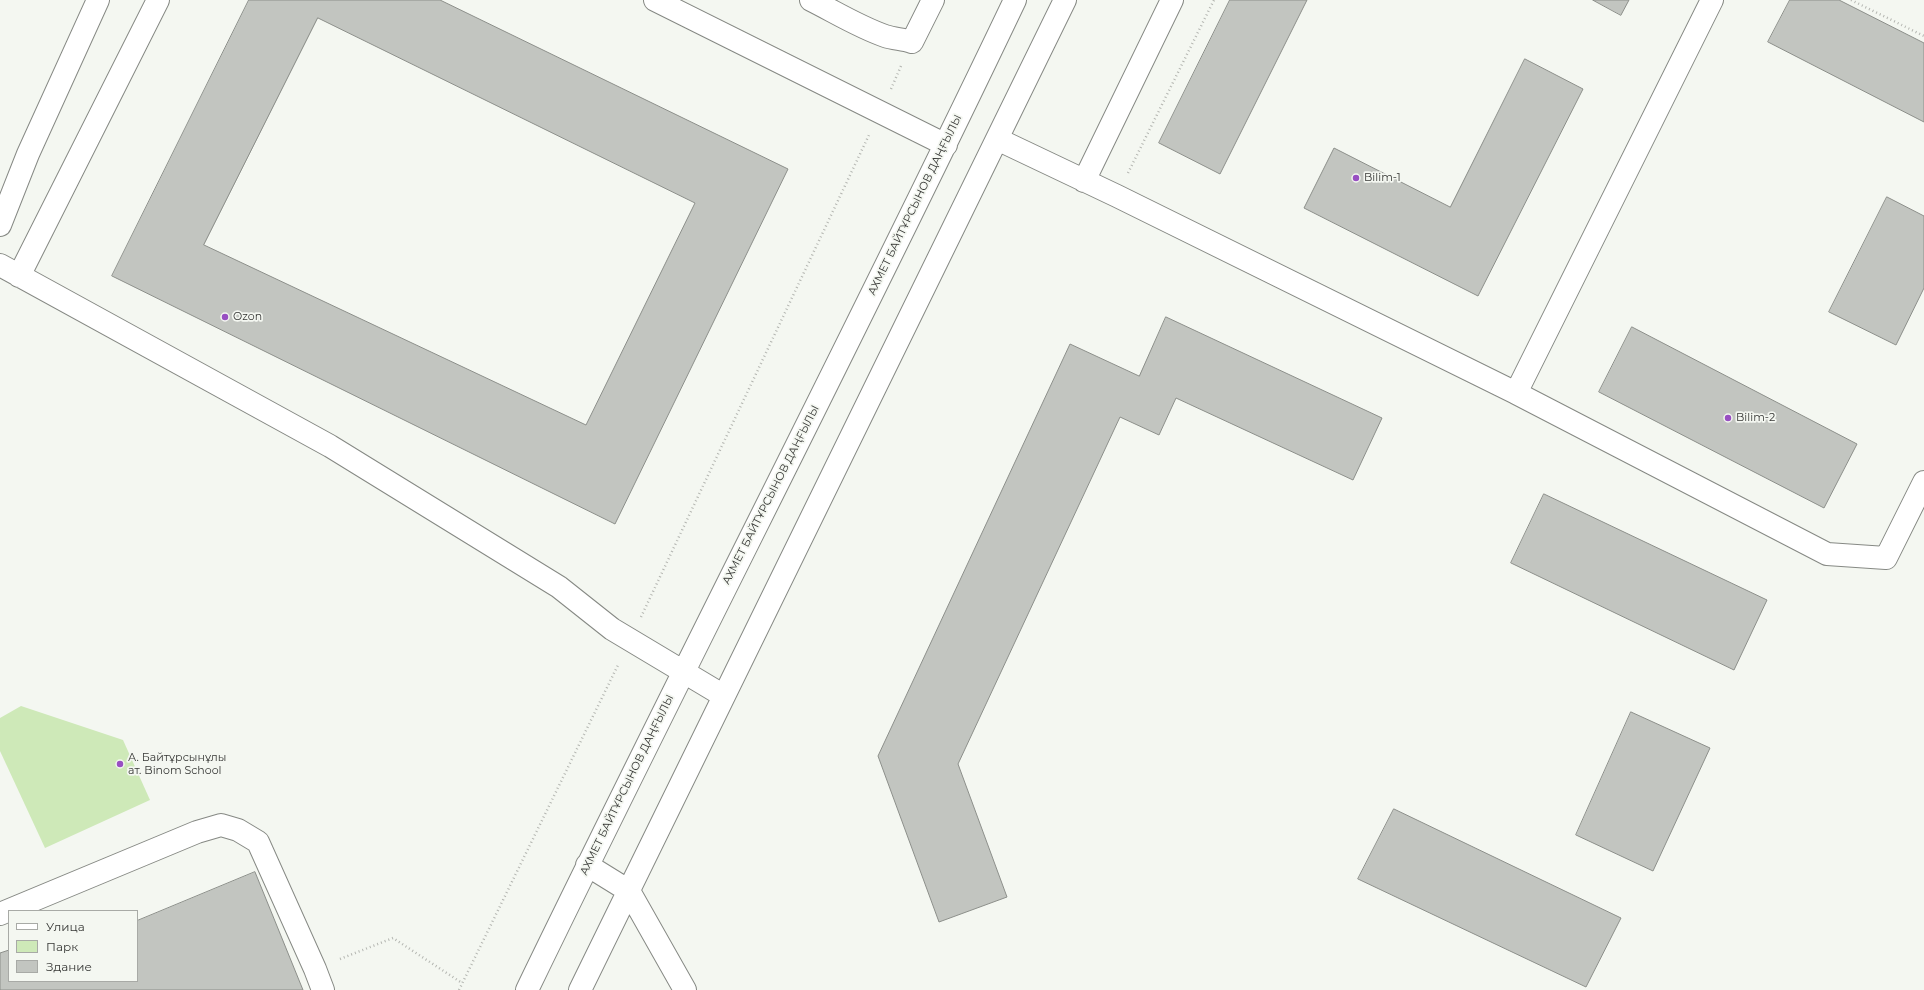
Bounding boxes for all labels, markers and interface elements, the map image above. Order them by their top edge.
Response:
street label: АХМЕТ БАЙТҰРСЫНОВ ДАҢҒЫЛЫ [865,112,965,298]
place label: Bilim-1 [1364,171,1401,185]
marker: Bilim-1 [1351,173,1361,183]
place label: Ozon [233,310,262,324]
marker: Ozon [220,312,230,322]
street label: АХМЕТ БАЙТҰРСЫНОВ ДАҢҒЫЛЫ [720,403,822,587]
place label: Bilim-2 [1736,411,1775,425]
marker: Bilim-2 [1723,413,1733,423]
street label: АХМЕТ БАЙТҰРСЫНОВ ДАҢҒЫЛЫ [577,692,677,878]
place label: А. Байтұрсынұлы ат. Binom School [128,751,226,777]
marker: А. Байтұрсынұлы ат. Binom School [115,759,125,769]
legend [8,910,138,982]
text: Улица [46,919,85,934]
text: Парк [46,939,78,954]
text: Здание [46,959,92,974]

